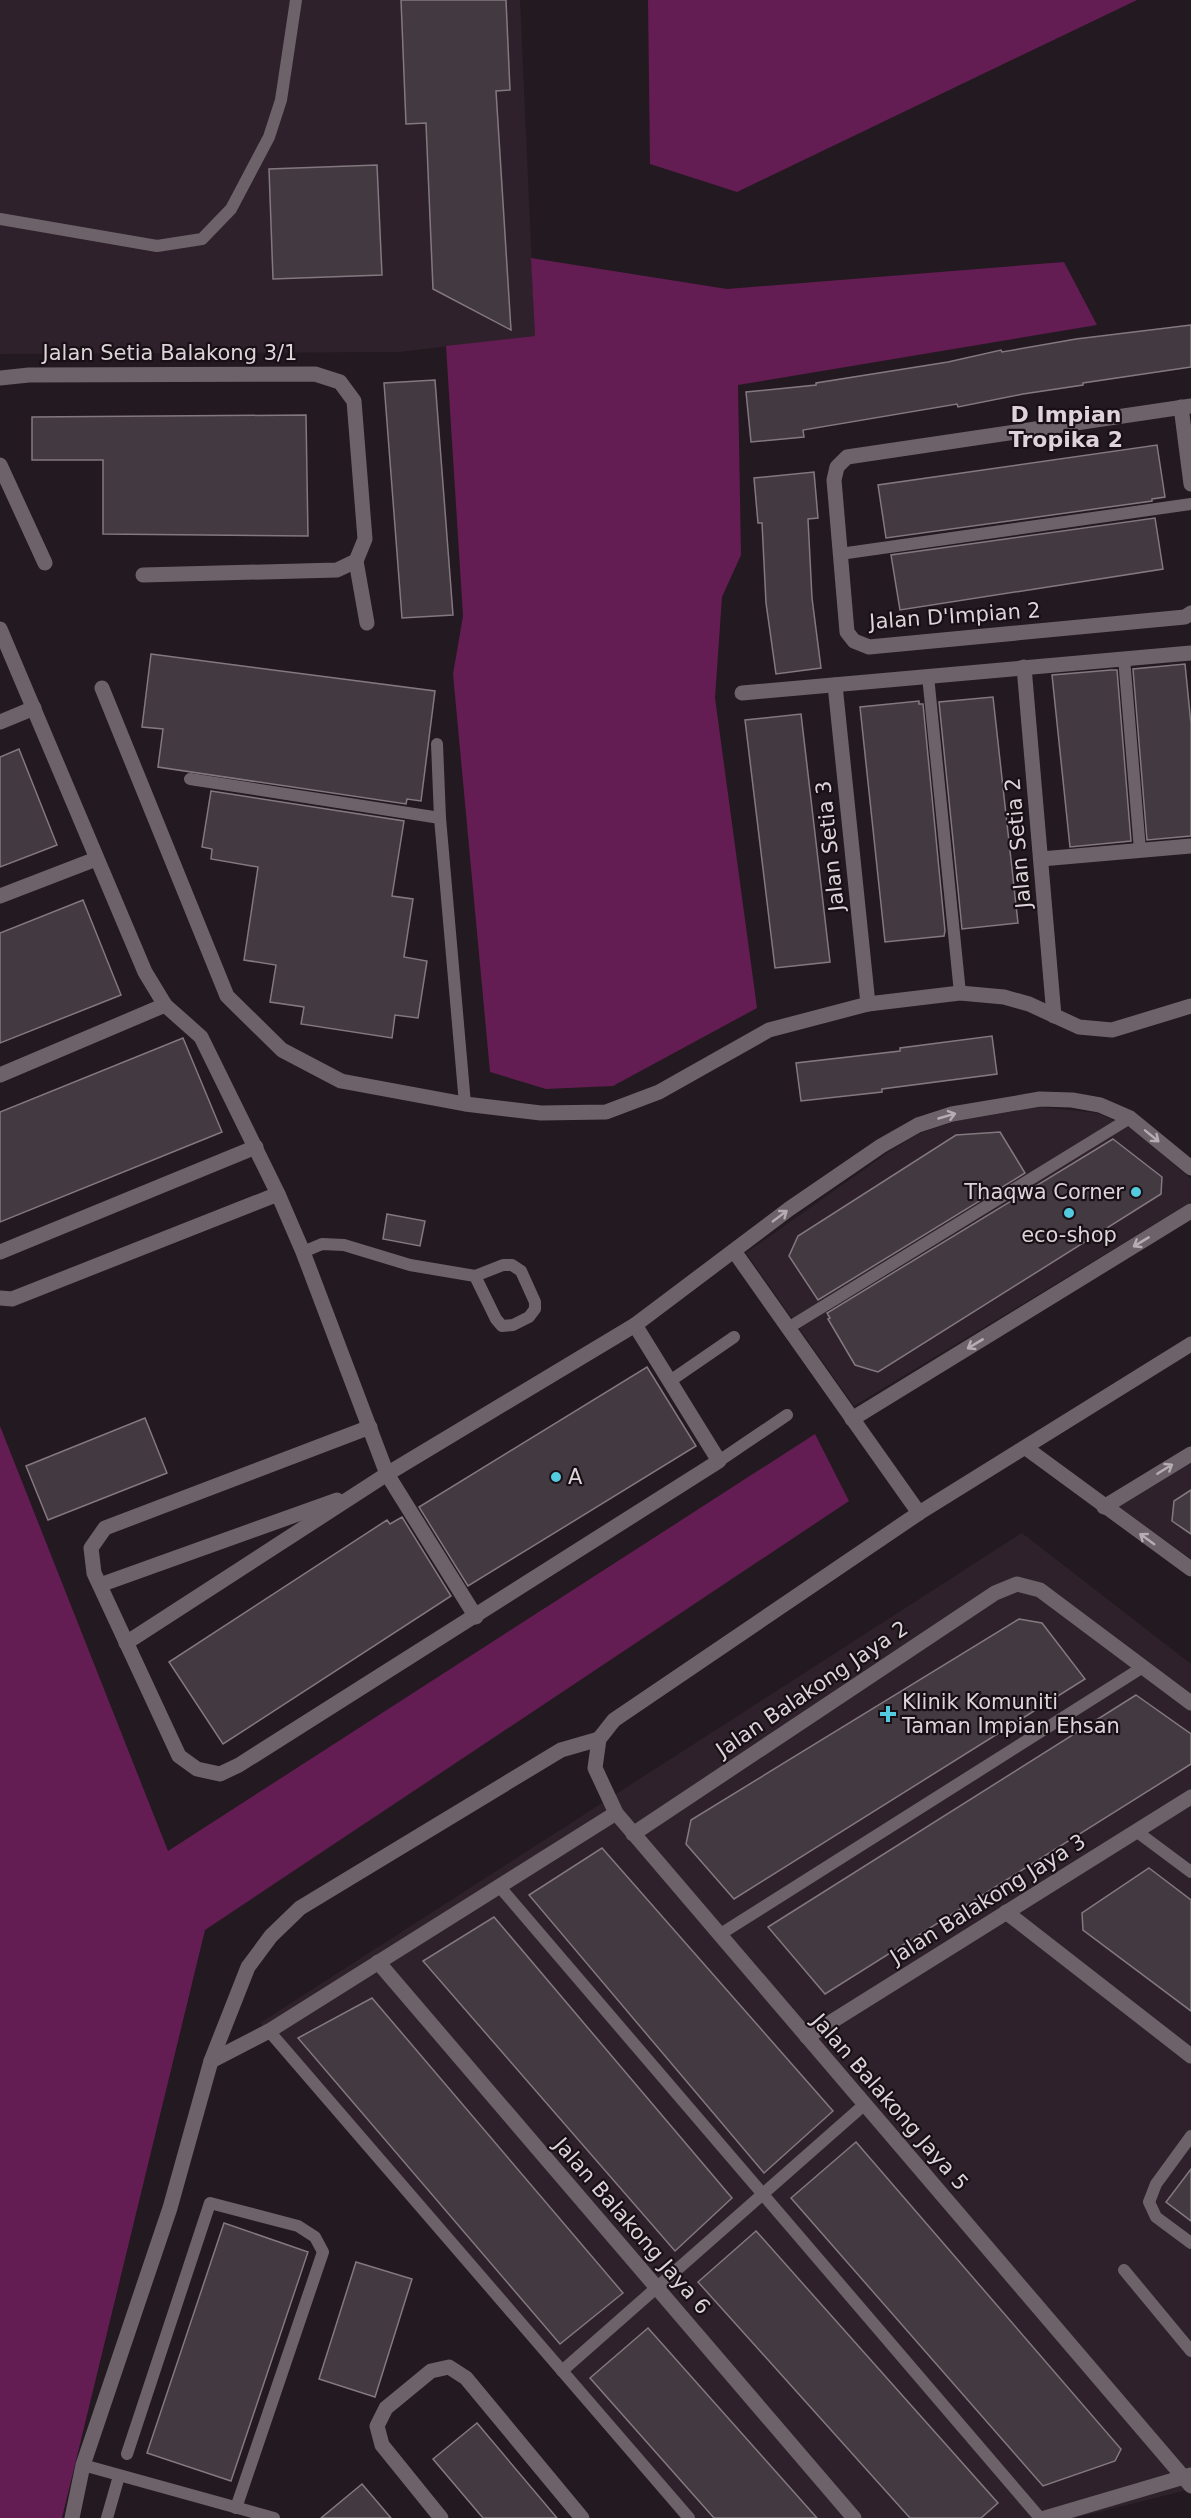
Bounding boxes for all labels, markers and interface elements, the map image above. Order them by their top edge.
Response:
street label: Jalan Setia Balakong 3/1 [41,341,297,365]
district label: D Impian Tropika 2 [1009,402,1123,452]
street label: Jalan D'Impian 2 [867,598,1041,634]
street label: Jalan Setia 2 [1000,777,1036,911]
street label: Jalan Setia 3 [811,780,849,914]
one-way arrow [937,1110,956,1121]
one-way arrow [1143,1129,1159,1142]
place label: Thaqwa Corner [963,1180,1124,1204]
marker: Thaqwa Corner [1129,1185,1143,1199]
marker: eco-shop [1062,1206,1076,1220]
one-way arrow [772,1209,788,1222]
place label: eco-shop [1021,1223,1117,1247]
one-way arrow [1133,1237,1150,1249]
one-way arrow [967,1338,984,1350]
one-way arrow [1157,1463,1174,1476]
place label: A [568,1465,583,1489]
marker: A [549,1470,563,1484]
one-way arrow [1140,1533,1156,1545]
street label: Jalan Balakong Jaya 2 [710,1616,912,1763]
place label: Klinik Komuniti Taman Impian Ehsan [901,1690,1120,1738]
marker: Klinik Komuniti Taman Impian Ehsan [879,1705,897,1723]
street label: Jalan Balakong Jaya 3 [884,1829,1090,1970]
street label: Jalan Balakong Jaya 5 [806,2007,973,2195]
street label: Jalan Balakong Jaya 6 [548,2131,715,2319]

